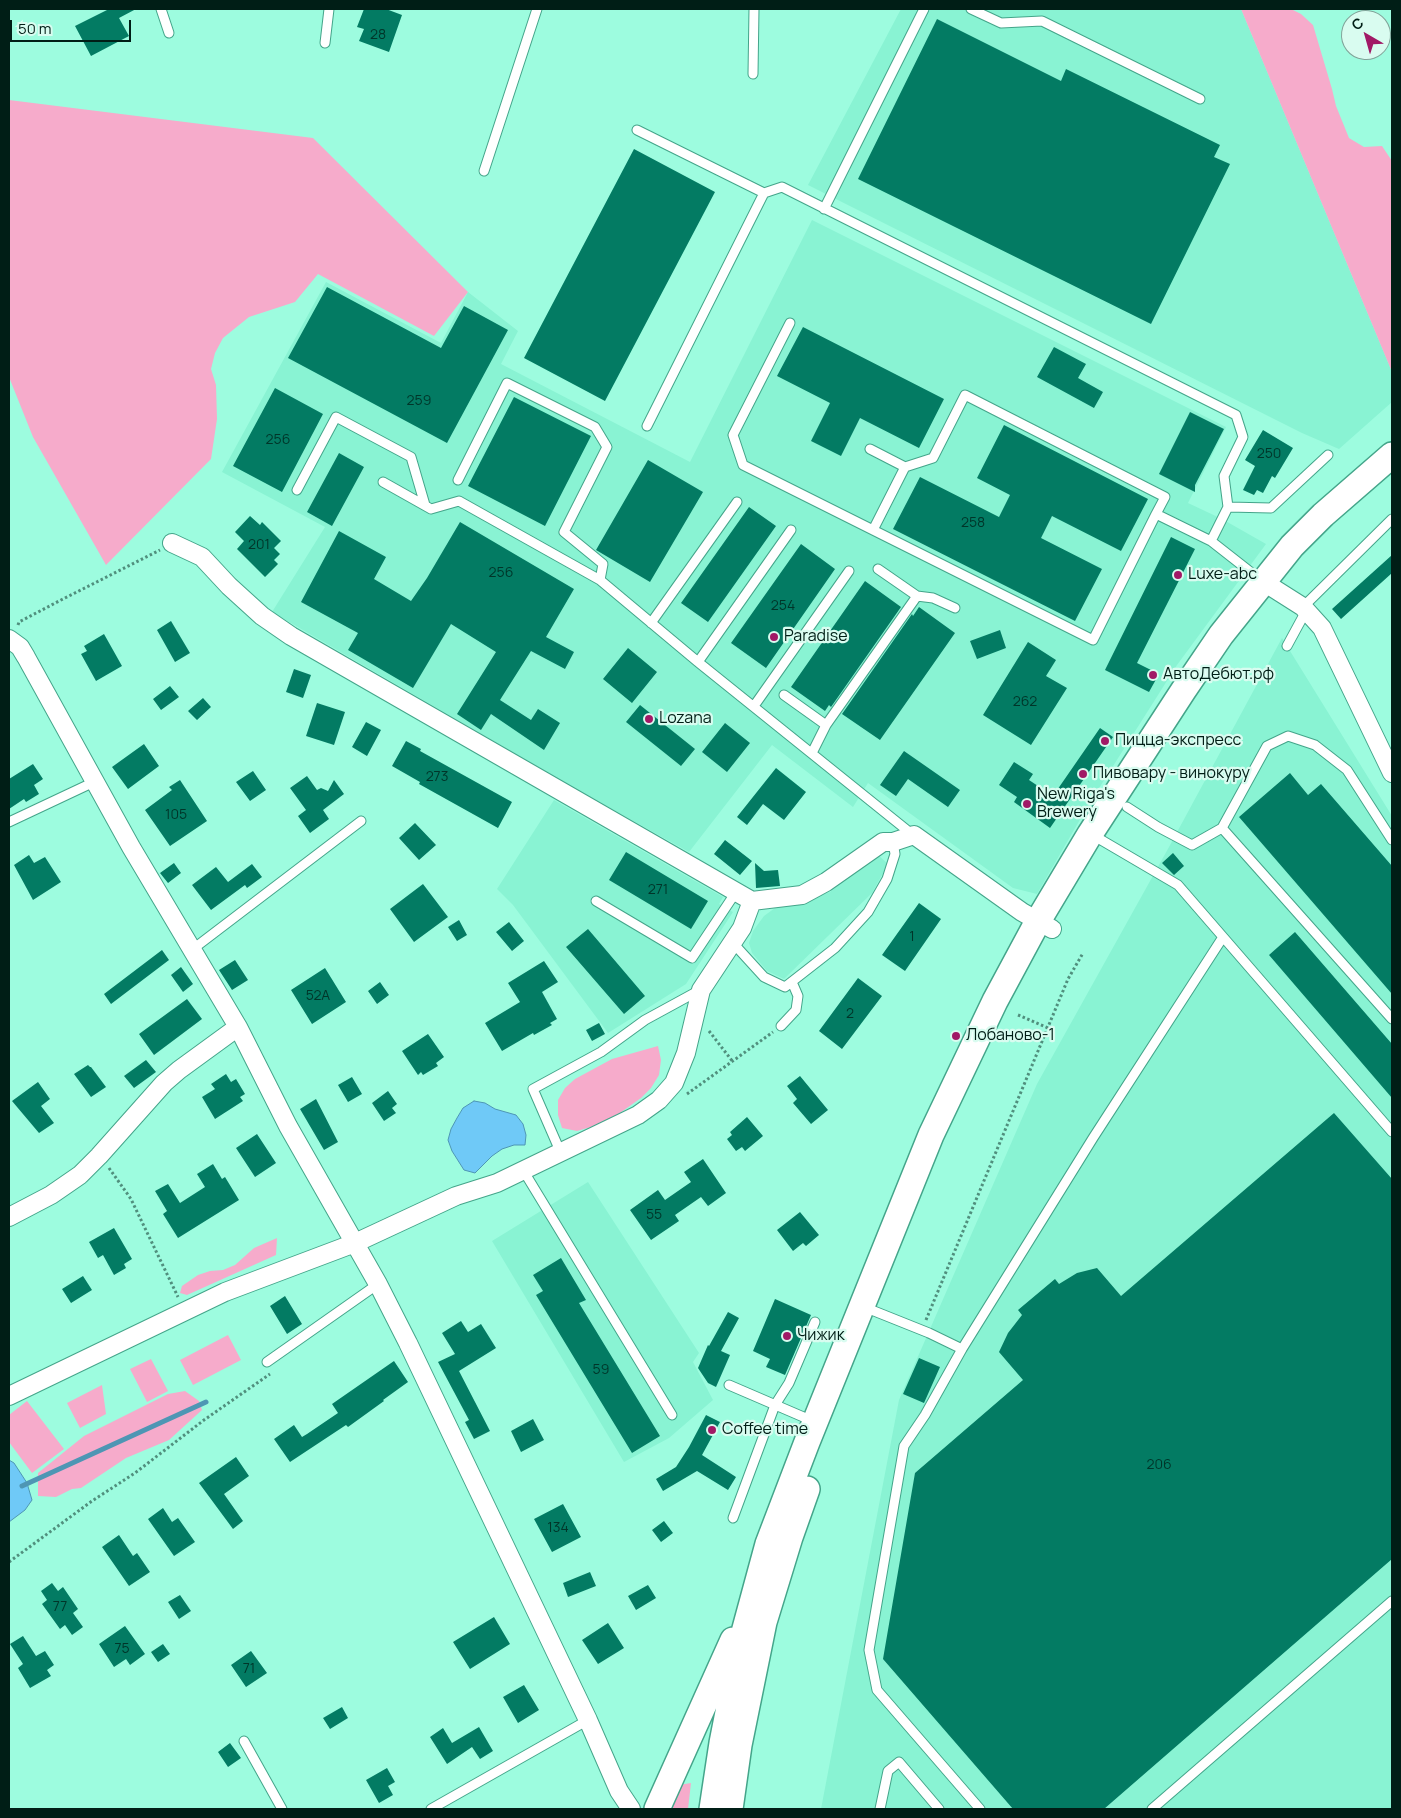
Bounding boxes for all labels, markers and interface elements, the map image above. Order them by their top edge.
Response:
scale bar [12,10,134,42]
north arrow [1341,10,1391,60]
text: С [1347,13,1367,34]
text: 50 m [18,18,52,39]
house number: 28 [370,27,386,43]
house number: 259 [407,393,431,409]
house number: 256 [266,432,290,448]
house number: 250 [1257,446,1281,462]
house number: 258 [961,515,985,531]
house number: 201 [248,537,270,553]
house number: 256 [489,565,513,581]
place label: Luxe-abc [1188,565,1257,585]
marker: Luxe-abc [1172,569,1184,581]
house number: 254 [771,598,795,614]
place label: Paradise [784,627,847,647]
marker: Paradise [768,631,780,643]
place label: АвтоДебют.рф [1163,665,1274,685]
marker: АвтоДебют.рф [1147,669,1159,681]
house number: 262 [1013,694,1037,710]
place label: Lozana [659,709,712,729]
marker: Lozana [643,713,655,725]
place label: Пицца-экспресс [1115,731,1241,751]
marker: Пицца-экспресс [1099,735,1111,747]
place label: Пивовару - винокуру [1093,764,1250,784]
marker: Пивовару - винокуру [1077,768,1089,780]
house number: 273 [426,769,448,785]
place label: New Riga's Brewery [1037,785,1115,823]
marker: New Riga's Brewery [1021,798,1033,810]
house number: 105 [165,807,187,823]
house number: 271 [648,882,668,898]
house number: 1 [909,929,915,945]
house number: 52А [306,988,330,1004]
house number: 2 [846,1006,854,1022]
place label: Лобаново-1 [966,1026,1055,1046]
marker: Лобаново-1 [950,1030,962,1042]
house number: 55 [646,1207,662,1223]
place label: Чижик [797,1326,845,1346]
marker: Чижик [781,1330,793,1342]
house number: 59 [593,1362,609,1378]
place label: Coffee time [722,1420,808,1440]
marker: Coffee time [706,1424,718,1436]
house number: 206 [1146,1457,1172,1473]
house number: 134 [547,1520,569,1536]
house number: 77 [53,1599,67,1615]
house number: 75 [114,1641,130,1657]
house number: 71 [243,1661,255,1677]

